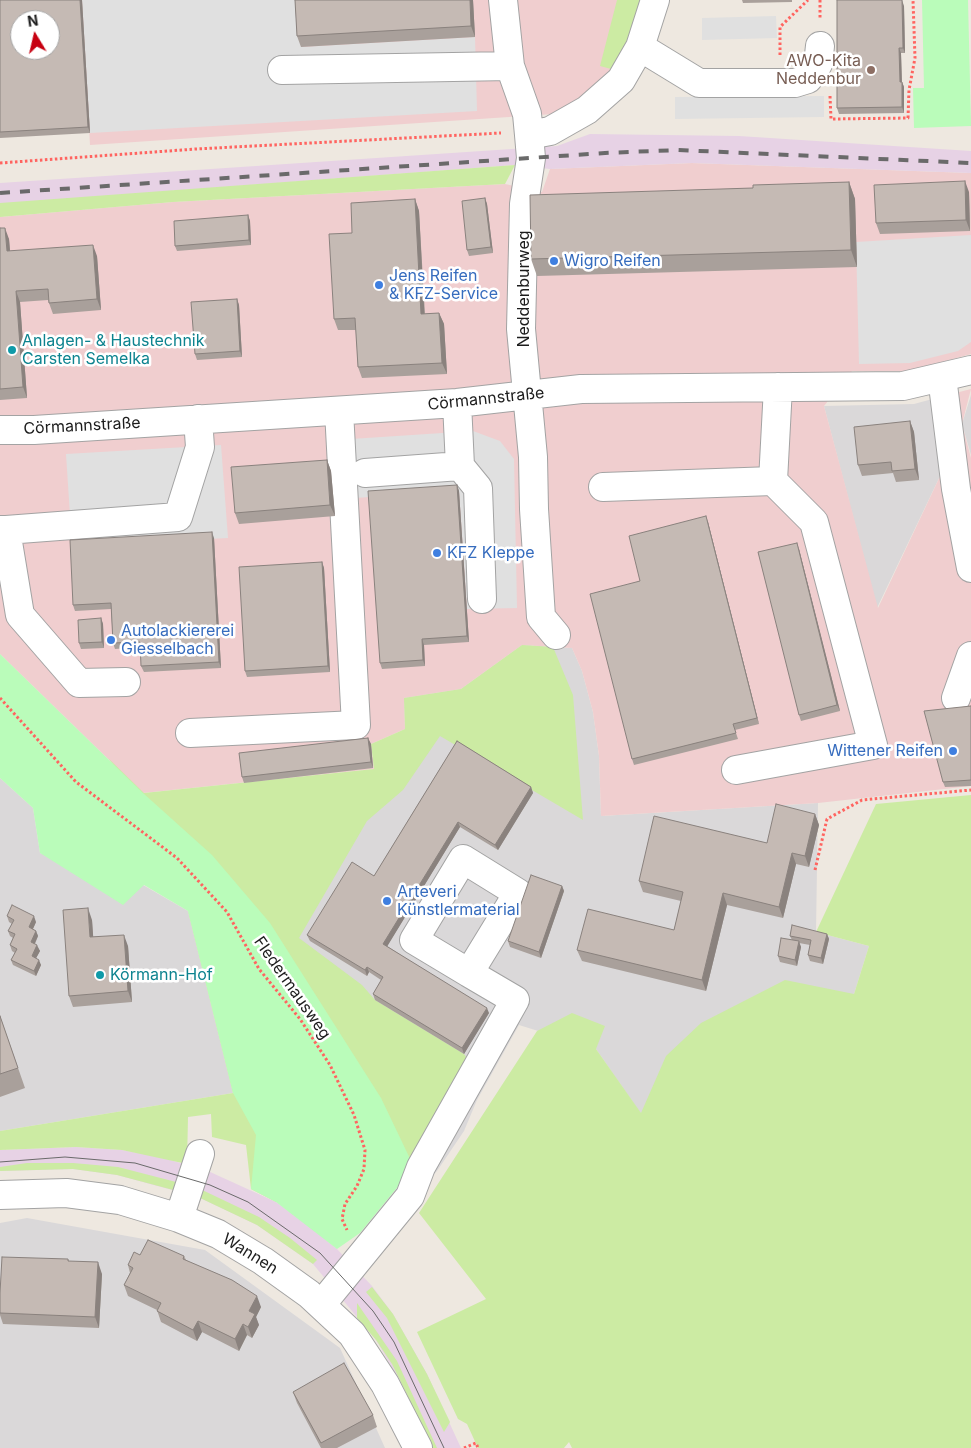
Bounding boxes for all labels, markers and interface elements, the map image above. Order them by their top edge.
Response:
north arrow [10,10,60,60]
text: N [26,11,39,30]
place label: AWO-Kita Neddenbur [776,51,861,89]
marker: AWO-Kita Neddenbur [865,64,877,76]
street label: Neddenburweg [514,230,534,348]
place label: Wigro Reifen [564,251,661,271]
marker: Wigro Reifen [548,255,560,267]
place label: Jens Reifen & KFZ-Service [389,266,498,304]
marker: Jens Reifen & KFZ-Service [373,279,385,291]
place label: Anlagen- & Haustechnik Carsten Semelka [22,331,205,369]
marker: Anlagen- & Haustechnik Carsten Semelka [6,344,18,356]
street label: Cörmannstraße [427,383,545,415]
street label: Cörmannstraße [23,413,141,439]
place label: KFZ Kleppe [447,543,535,563]
marker: KFZ Kleppe [431,547,443,559]
place label: Autolackiererei Giesselbach [121,621,234,659]
marker: Autolackiererei Giesselbach [105,634,117,646]
place label: Wittener Reifen [827,741,943,761]
marker: Wittener Reifen [947,745,959,757]
place label: Arteveri Künstlermaterial [397,882,520,920]
marker: Arteveri Künstlermaterial [381,895,393,907]
street label: Fledermausweg [249,933,335,1043]
place label: Körmann-Hof [110,965,213,985]
marker: Körmann-Hof [94,969,106,981]
street label: Wannen [219,1230,281,1278]

